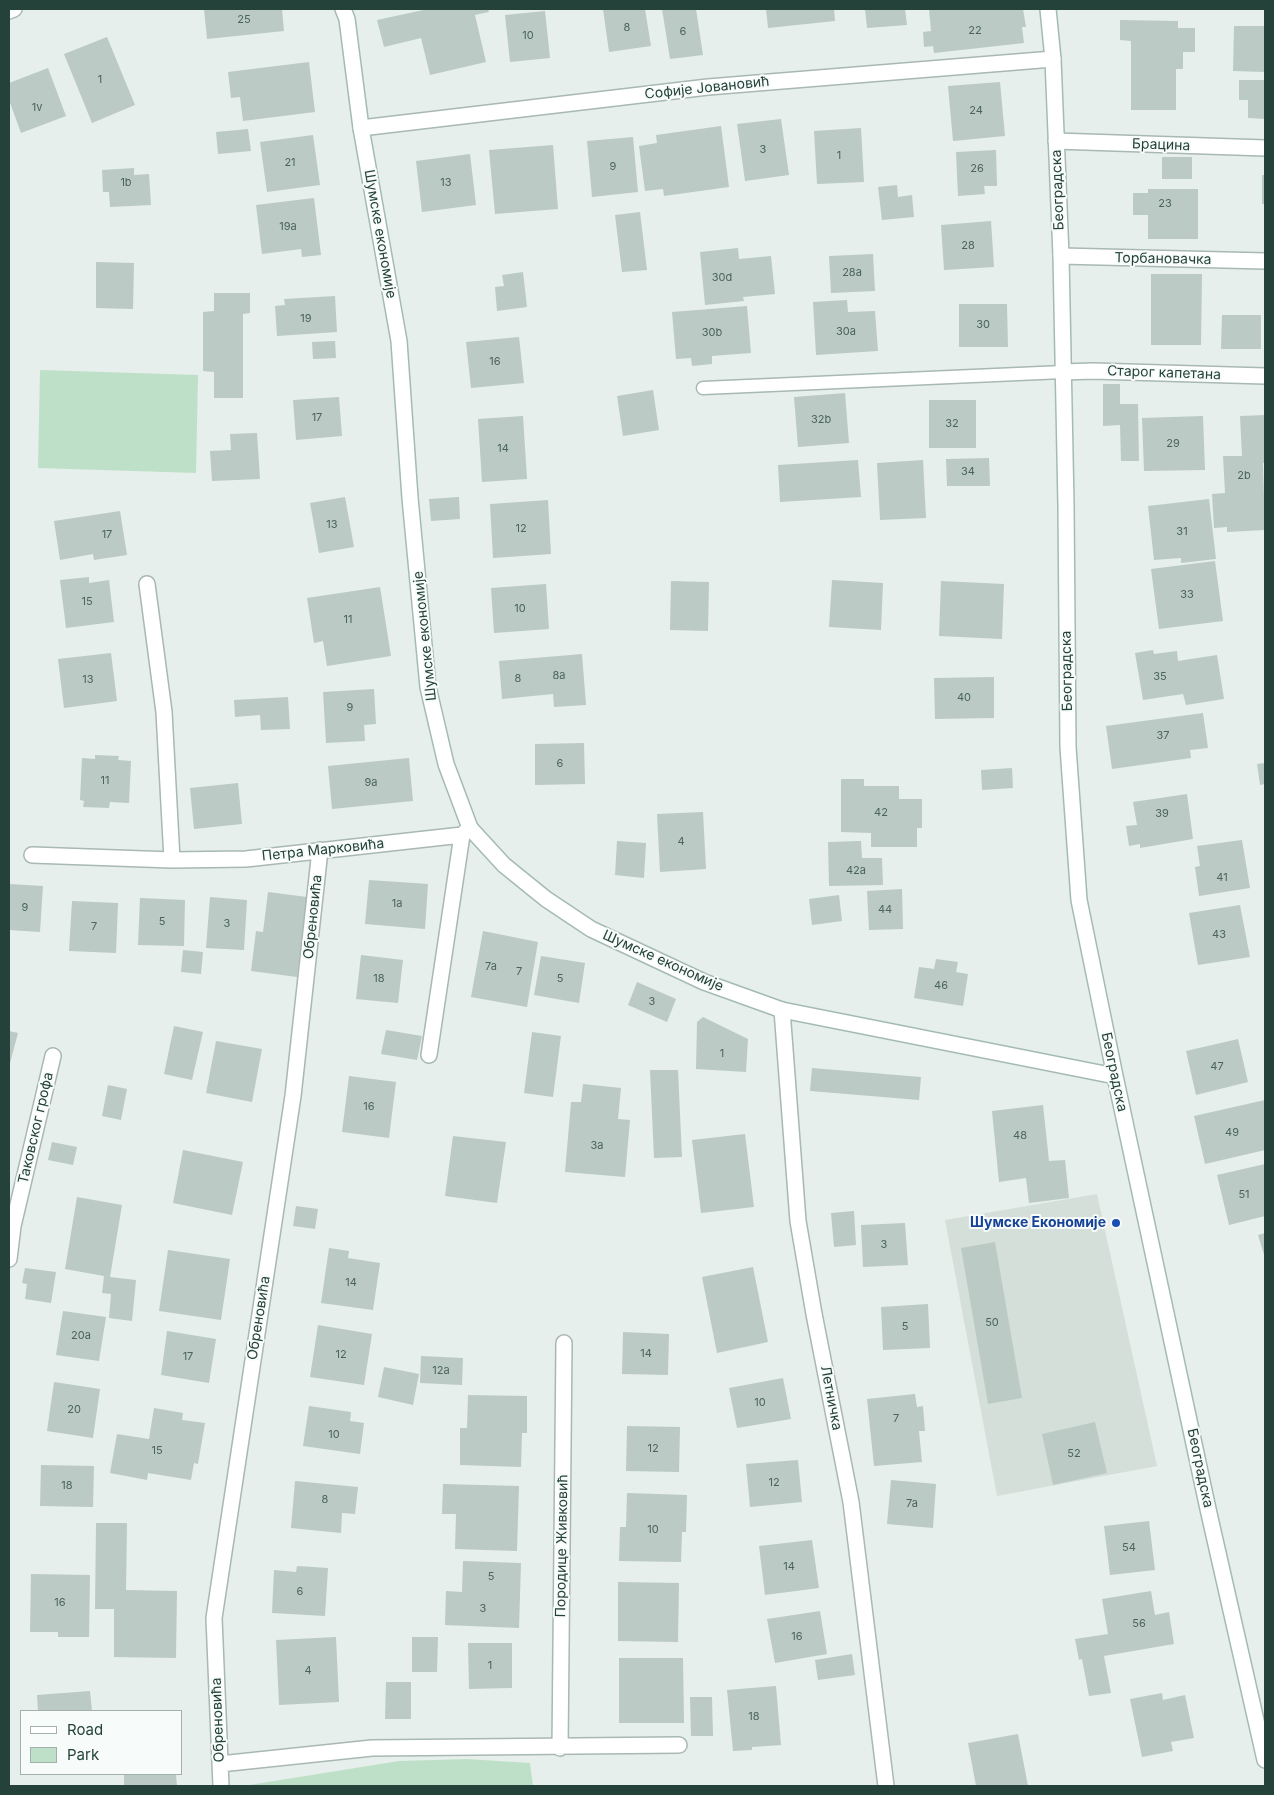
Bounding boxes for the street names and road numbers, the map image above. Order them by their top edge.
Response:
street label: Софије Јовановић [644,73,770,103]
street label: Брацина [1132,136,1190,154]
street label: Београдска [1048,149,1068,231]
street label: Шумске економије [360,168,400,300]
street label: Торбановачка [1114,250,1212,268]
street label: Старог капетана [1107,363,1221,383]
street label: Шумске економије [410,570,440,702]
street label: Београдска [1058,630,1076,712]
street label: Петра Марковића [261,835,385,865]
street label: Обреновића [300,874,326,960]
street label: Шумске економије [600,927,726,995]
street label: Београдска [1097,1031,1131,1113]
street label: Таковског грофа [15,1071,57,1185]
street label: Обреновића [244,1275,274,1361]
street label: Летничка [817,1364,845,1432]
street label: Београдска [1183,1427,1217,1509]
street label: Породице Живковић [552,1474,572,1618]
street label: Обреновића [208,1677,228,1763]

